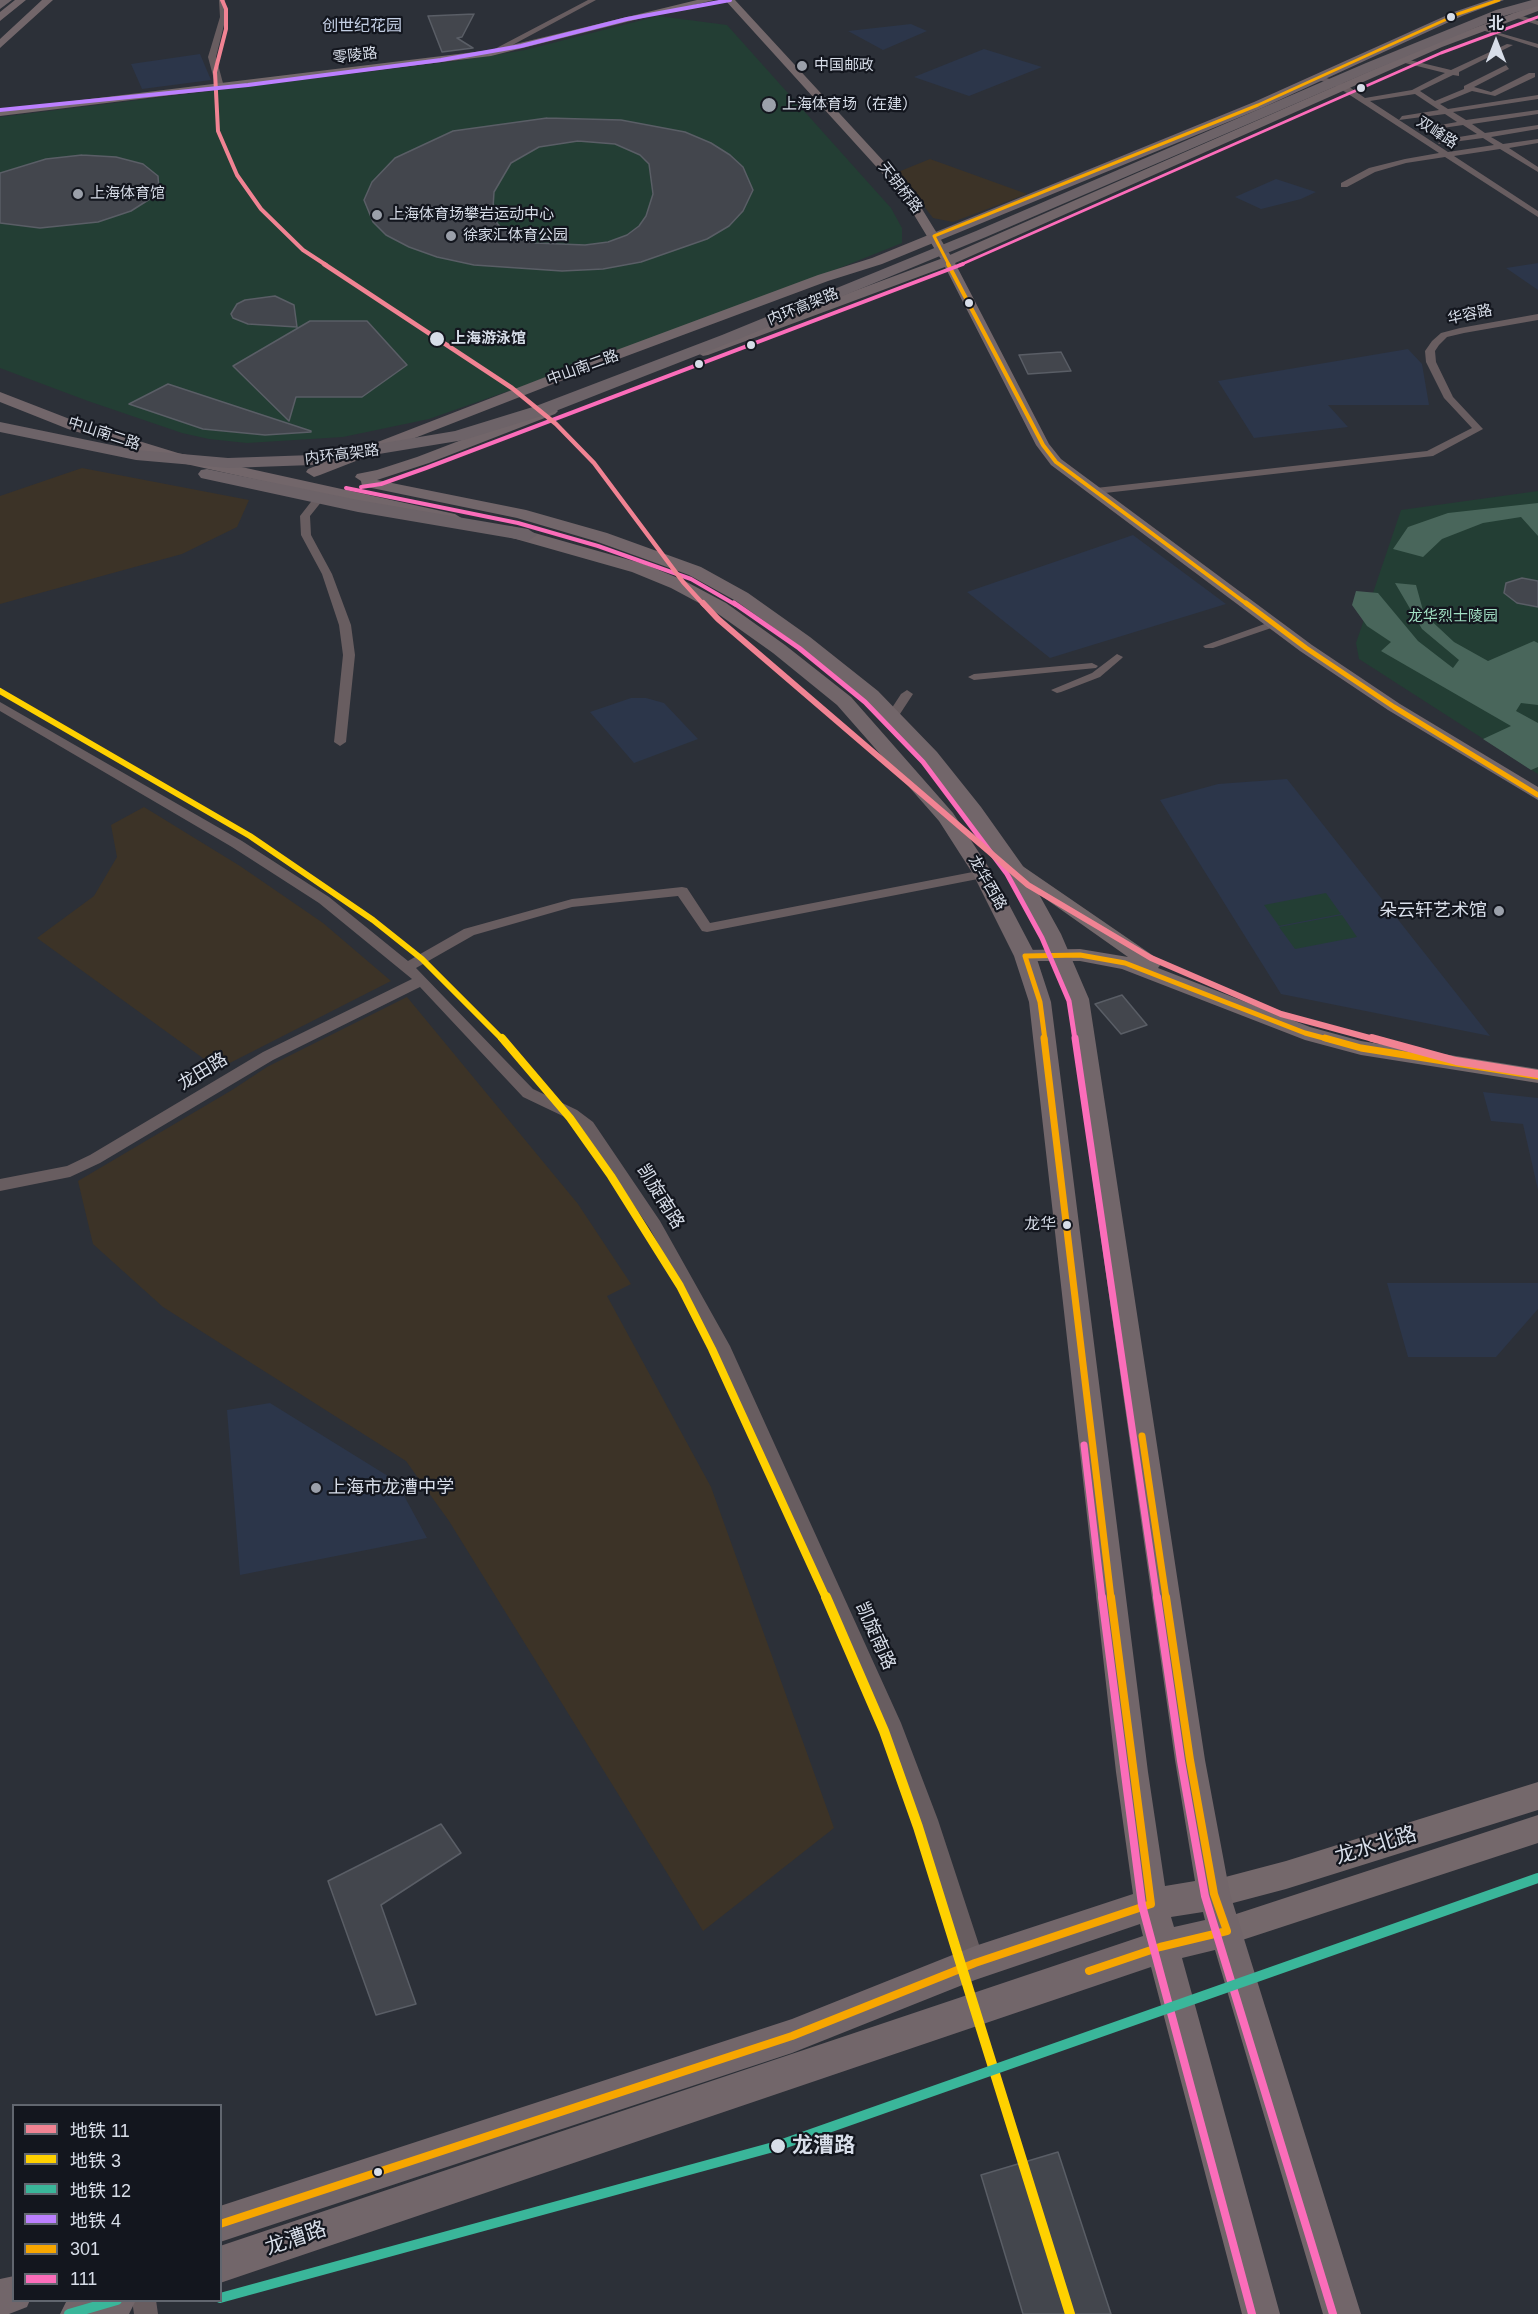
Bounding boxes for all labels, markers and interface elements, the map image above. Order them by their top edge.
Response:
unlabelled marker [1445,11,1457,23]
north arrow [1466,12,1526,72]
text: 北 [1488,15,1504,32]
district label: 创世纪花园 [322,17,402,37]
street label: 零陵路 [332,44,378,68]
place label: 中国邮政 [814,57,874,75]
marker: 中国邮政 [795,59,809,73]
unlabelled marker [1355,82,1367,94]
marker: 上海体育场（在建） [760,96,778,114]
place label: 上海体育场（在建） [782,96,917,114]
street label: 双峰路 [1413,113,1461,153]
street label: 天钥桥路 [874,159,926,217]
place label: 上海体育馆 [90,185,165,203]
marker: 上海体育馆 [71,187,85,201]
place label: 上海体育场攀岩运动中心 [389,206,554,224]
marker: 上海体育场攀岩运动中心 [370,208,384,222]
place label: 徐家汇体育公园 [463,227,568,245]
marker: 徐家汇体育公园 [444,229,458,243]
street label: 内环高架路 [765,285,841,329]
unlabelled marker [963,297,975,309]
street label: 华容路 [1446,302,1494,328]
marker: 上海游泳馆 [428,330,446,348]
place label: 上海游泳馆 [451,330,526,348]
unlabelled marker [745,339,757,351]
street label: 中山南二路 [545,347,621,389]
unlabelled marker [693,358,705,370]
street label: 中山南二路 [66,414,142,454]
street label: 内环高架路 [304,441,380,469]
park label: 龙华烈士陵园 [1408,608,1498,626]
street label: 龙华西路 [964,853,1010,913]
place label: 朵云轩艺术馆 [1379,900,1487,922]
marker: 朵云轩艺术馆 [1492,904,1506,918]
street label: 龙田路 [174,1049,232,1095]
street label: 凯旋南路 [632,1161,688,1233]
place label: 龙华 [1024,1215,1056,1235]
marker: 龙华 [1061,1219,1073,1231]
place label: 上海市龙漕中学 [328,1477,454,1499]
marker: 上海市龙漕中学 [309,1481,323,1495]
street label: 凯旋南路 [850,1599,900,1673]
street label: 龙水北路 [1332,1822,1420,1870]
legend [12,2104,222,2302]
text: 地铁 11 [70,2121,130,2141]
place label: 龙漕路 [792,2133,855,2159]
marker: 龙漕路 [769,2137,787,2155]
text: 地铁 3 [70,2151,121,2171]
unlabelled marker [372,2166,384,2178]
text: 地铁 12 [70,2181,131,2201]
text: 地铁 4 [70,2211,121,2231]
street label: 龙漕路 [262,2217,330,2261]
text: 301 [70,2239,100,2259]
text: 111 [70,2269,97,2289]

